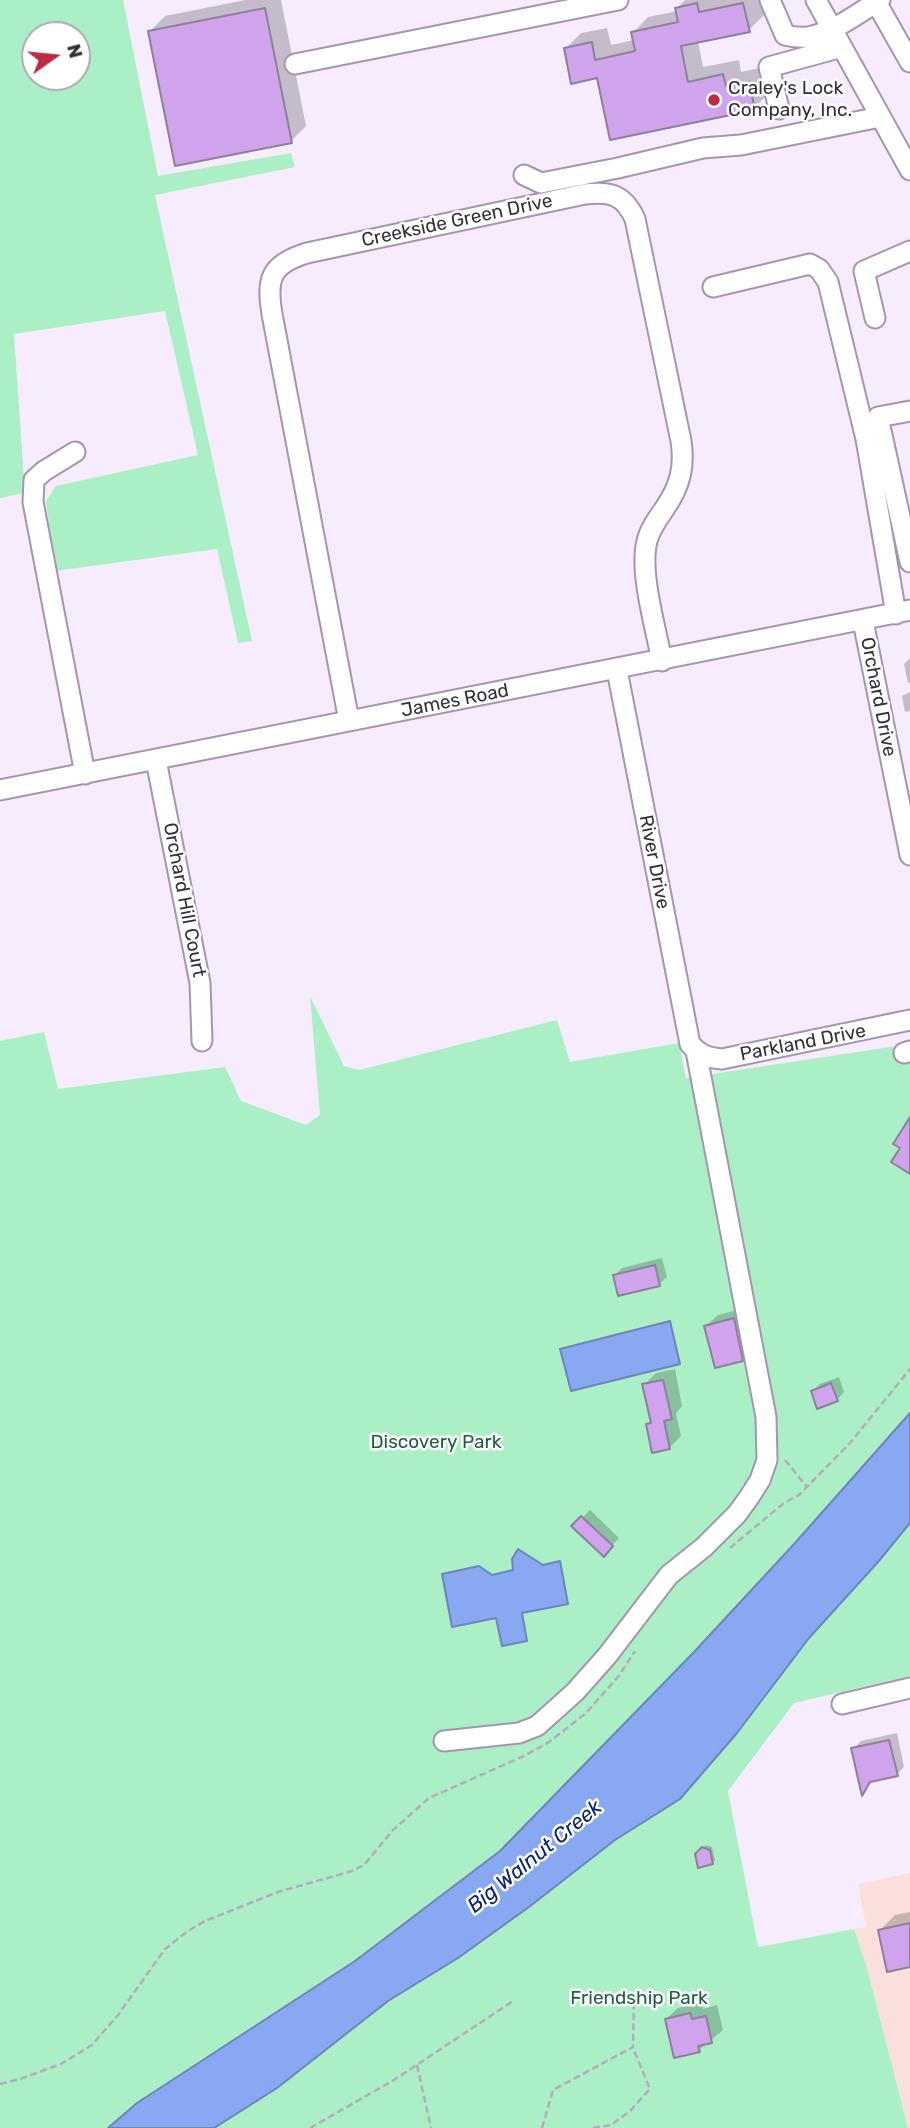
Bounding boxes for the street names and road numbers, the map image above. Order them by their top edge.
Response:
street label: Creekside Green Drive [359,190,555,252]
street label: Orchard Drive [855,635,901,759]
street label: James Road [399,679,511,723]
street label: River Drive [634,813,674,911]
street label: Orchard Hill Court [158,821,210,979]
street label: Parkland Drive [738,1020,868,1066]

